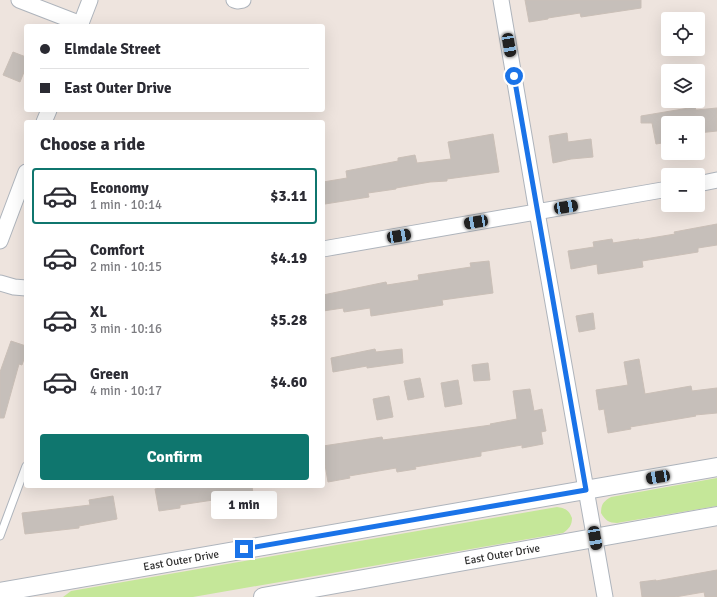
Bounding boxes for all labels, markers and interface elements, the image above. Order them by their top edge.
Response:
map controls [661,12,705,212]
button: locate [661,12,705,56]
car [501,32,517,58]
text: Elmdale Street [64,40,161,58]
button: layers [661,64,705,108]
route start [505,67,523,85]
text: East Outer Drive [64,79,171,97]
button: + [661,116,705,160]
text: Choose a ride [40,133,145,155]
button: − [661,168,705,212]
icon: car [42,178,78,214]
text: Economy [90,179,149,197]
text: $3.11 [270,187,307,205]
text: 1 min · 10:14 [90,197,162,213]
car [553,199,579,215]
car [463,214,489,230]
car [386,228,412,244]
icon: car [42,240,78,276]
text: Comfort [90,241,144,259]
text: $4.19 [270,249,307,267]
text: 2 min · 10:15 [90,259,162,275]
icon: car [42,302,78,338]
text: XL [90,303,107,321]
text: $5.28 [270,311,307,329]
text: 3 min · 10:16 [90,321,162,337]
icon: car [42,364,78,400]
text: Green [90,365,129,383]
text: $4.60 [270,373,307,391]
text: 4 min · 10:17 [90,383,162,399]
button: Confirm [40,434,309,480]
car [645,469,671,485]
callout: 1 min [211,491,277,519]
text: 1 min [228,497,260,513]
car [587,525,603,551]
route end [235,540,253,558]
street label: East Outer Drive [463,541,541,568]
street label: East Outer Drive [142,547,220,574]

